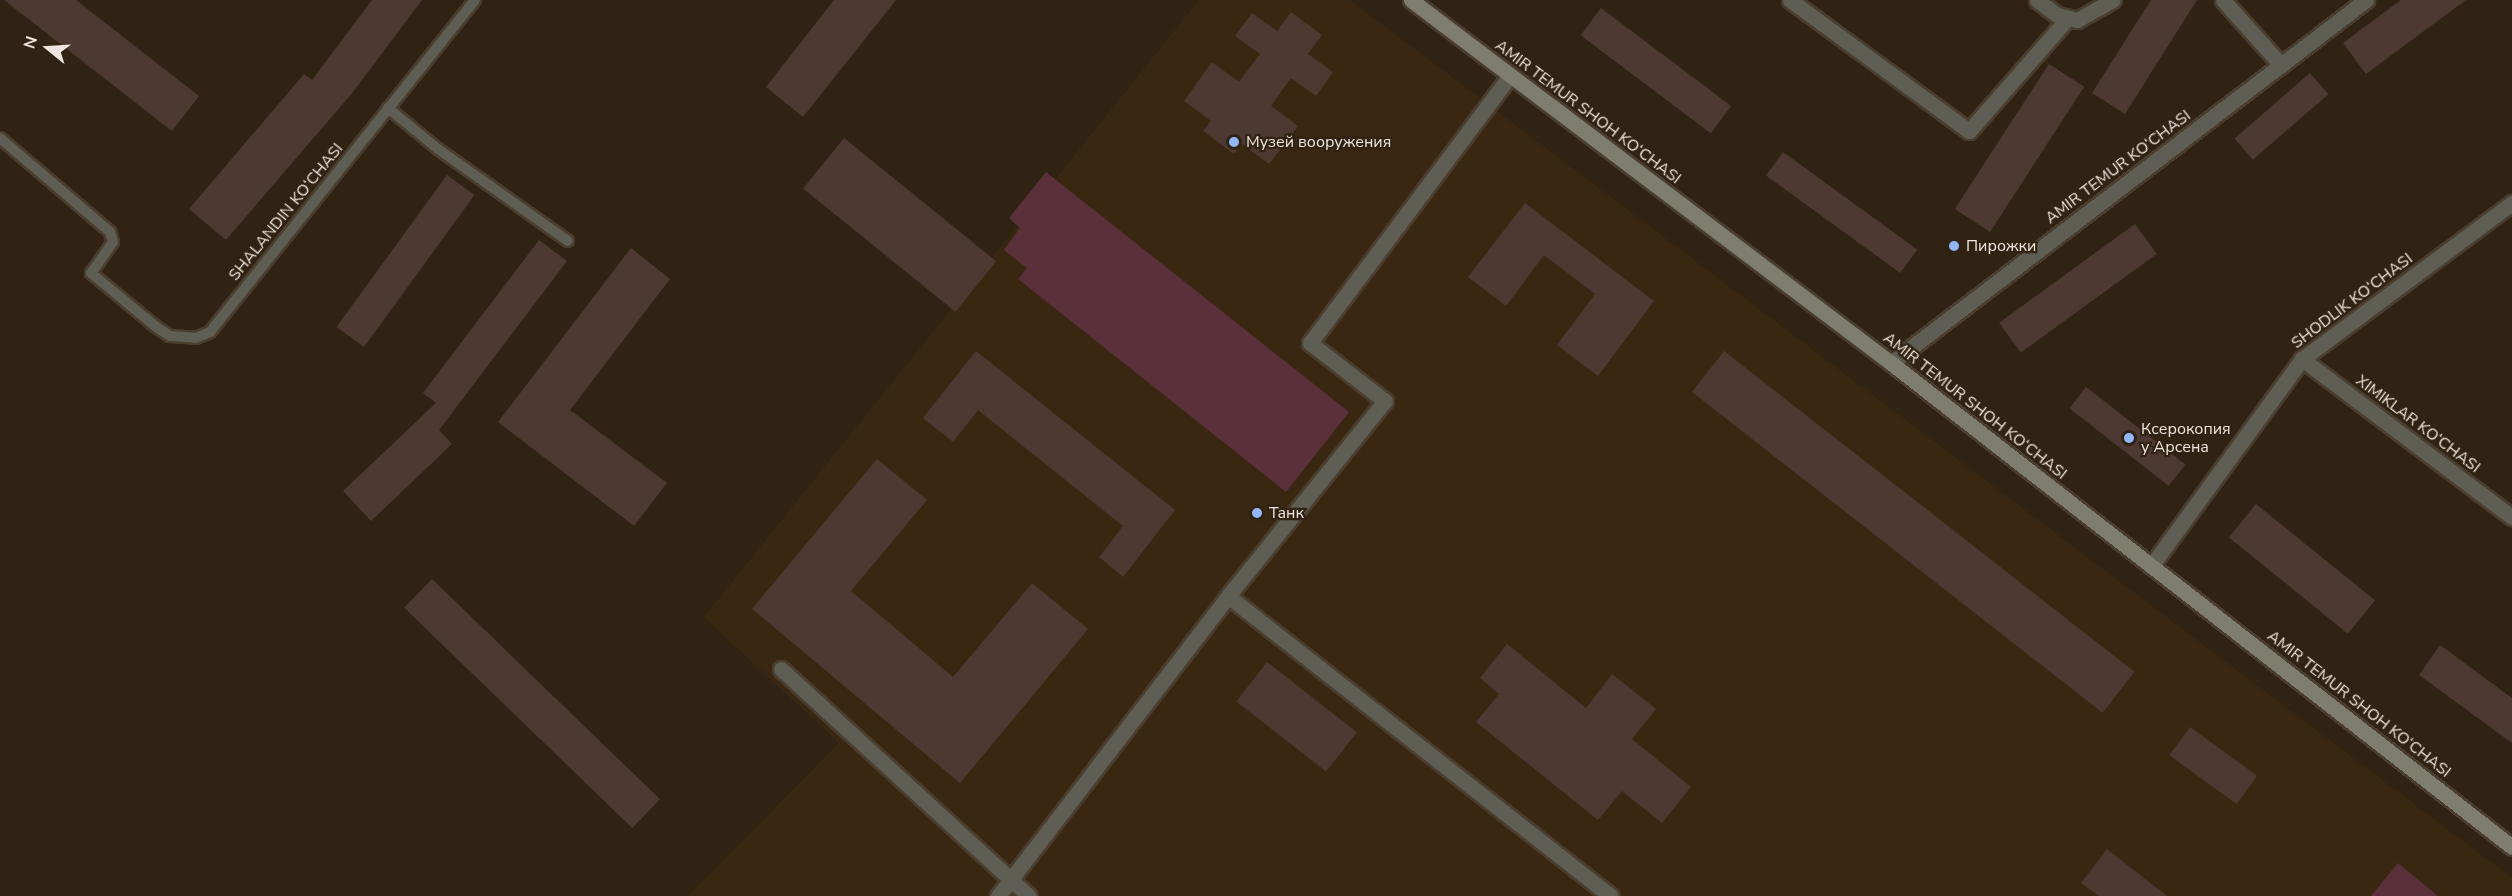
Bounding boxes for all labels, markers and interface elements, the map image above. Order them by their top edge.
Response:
north arrow [18,18,78,78]
text: N [19,33,43,52]
street label: AMIR TEMUR SHOH KO‘CHASI [1491,36,1685,188]
street label: AMIR TEMUR KO‘CHASI [2042,106,2194,228]
place label: Музей вооружения [1246,132,1391,152]
marker: Музей вооружения [1227,135,1241,149]
street label: SHALANDIN KO‘CHASI [225,139,347,285]
place label: Пирожки [1966,236,2036,256]
marker: Пирожки [1947,239,1961,253]
street label: SHODLIK KO‘CHASI [2288,249,2416,353]
street label: AMIR TEMUR SHOH KO‘CHASI [1879,328,2071,484]
street label: XIMIKLAR KO‘CHASI [2352,371,2484,477]
place label: Ксерокопия у Арсена [2141,419,2231,457]
marker: Ксерокопия у Арсена [2122,431,2136,445]
place label: Танк [1269,503,1304,523]
marker: Танк [1250,506,1264,520]
street label: AMIR TEMUR SHOH KO‘CHASI [2263,626,2455,782]

